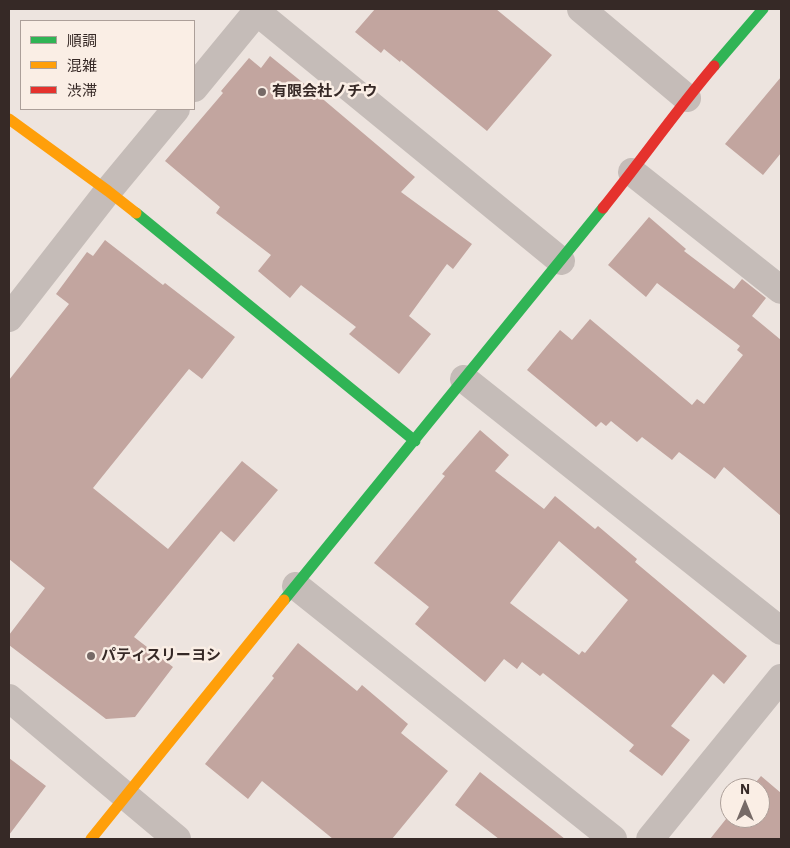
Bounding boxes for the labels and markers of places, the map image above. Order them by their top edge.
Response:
place label: 有限会社ノチウ [272,83,377,101]
marker: 有限会社ノチウ [256,86,268,98]
place label: パティスリーヨシ [101,647,221,665]
marker: パティスリーヨシ [85,650,97,662]

